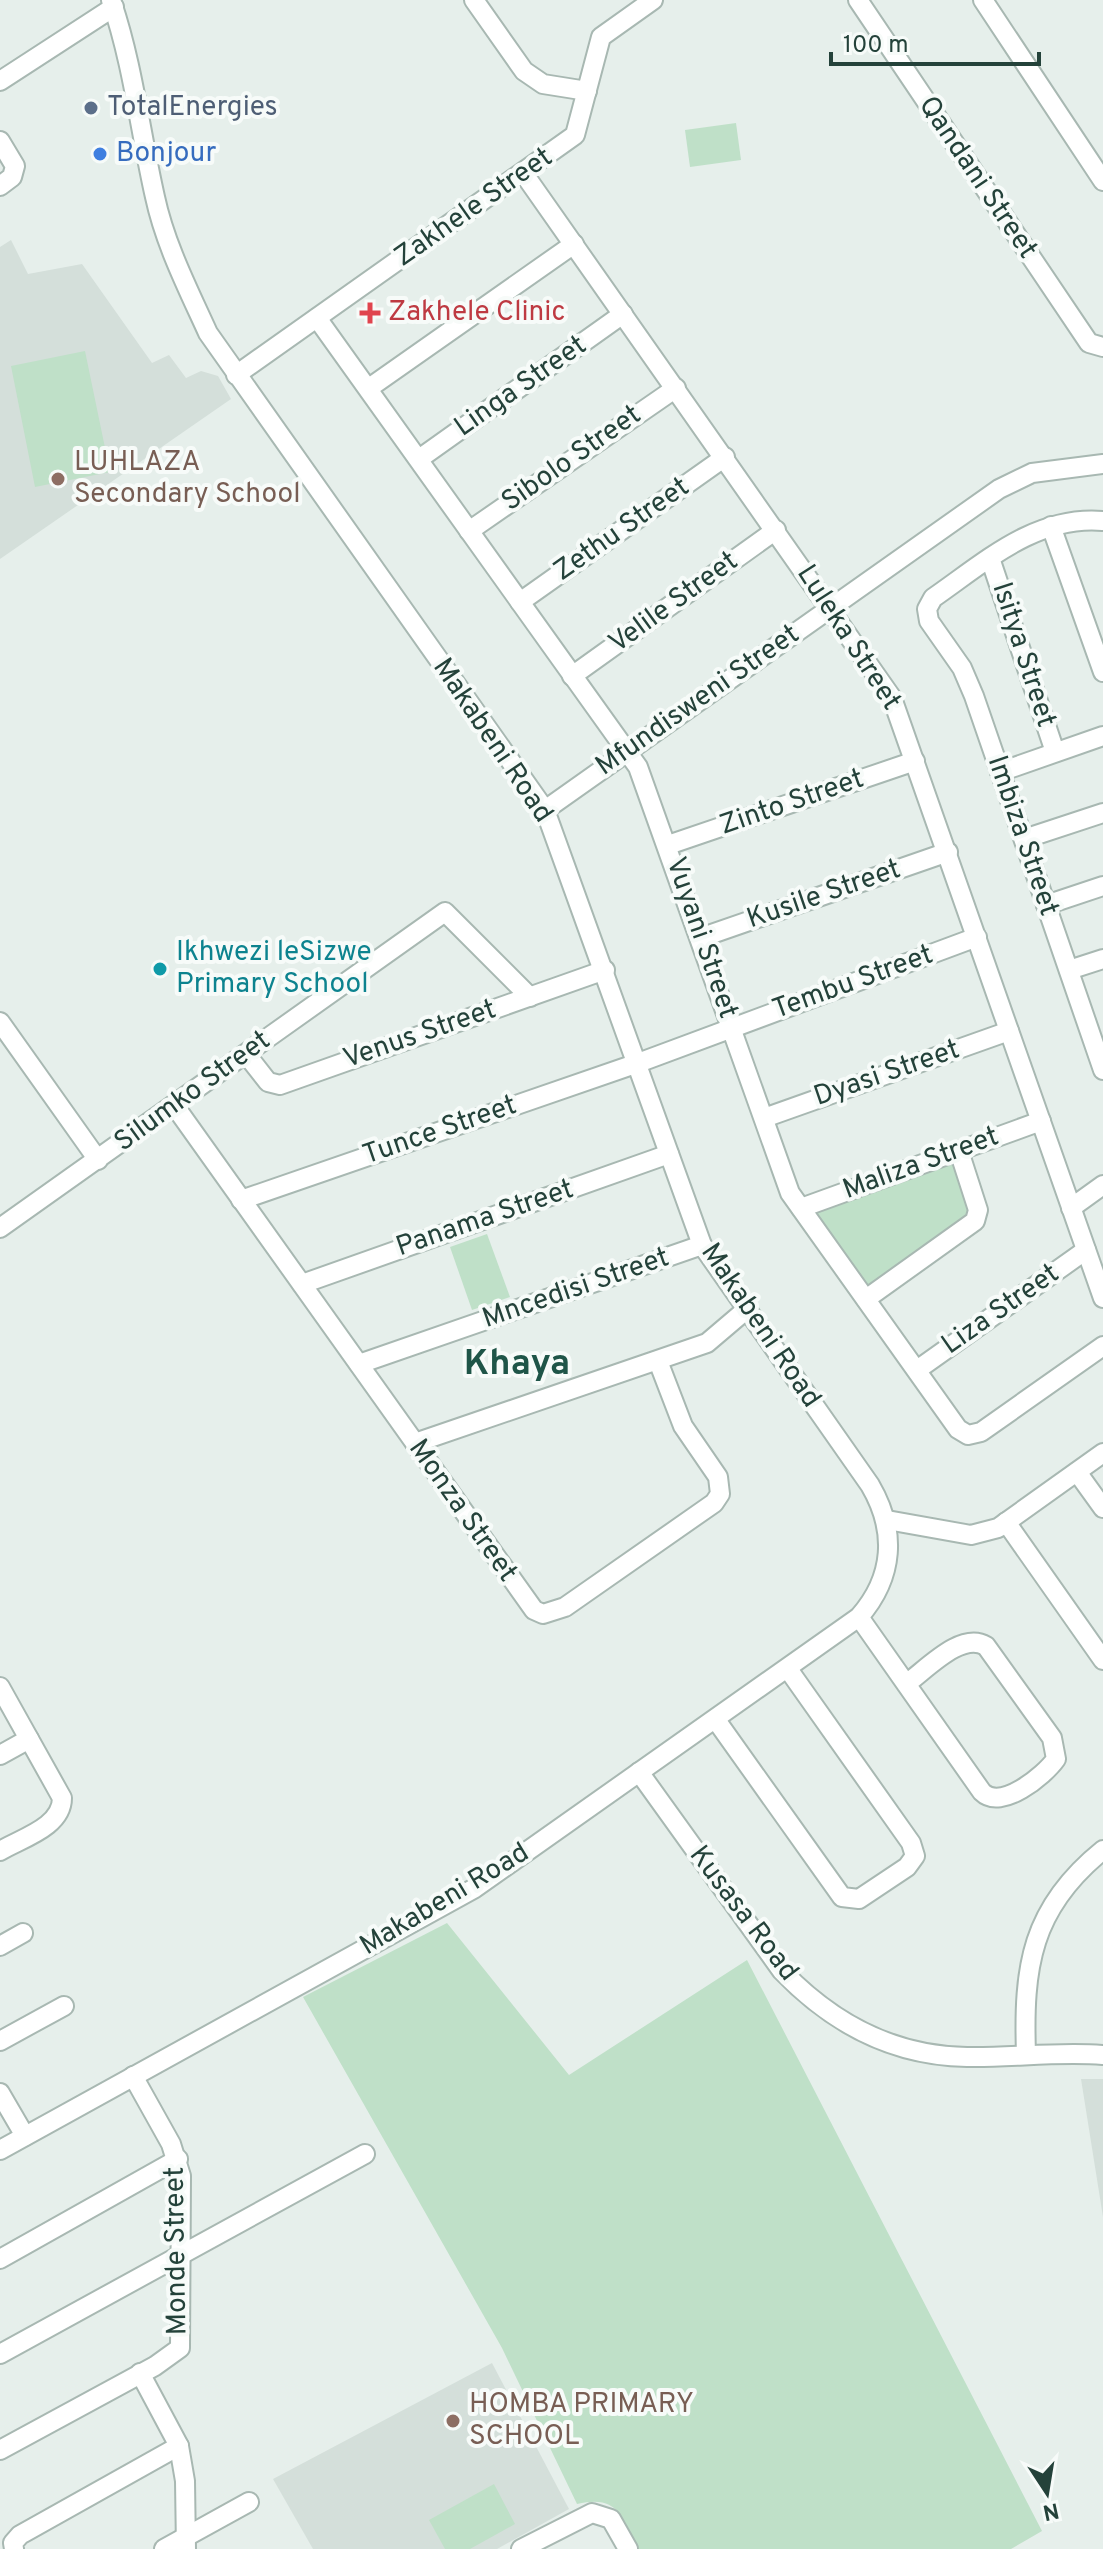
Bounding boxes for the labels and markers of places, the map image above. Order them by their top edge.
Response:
place label: TotalEnergies [107,90,278,126]
marker: TotalEnergies [82,99,100,117]
place label: Bonjour [116,136,216,172]
marker: Bonjour [91,145,109,163]
place label: Zakhele Clinic [388,295,565,331]
marker: Zakhele Clinic [359,302,381,324]
place label: LUHLAZA Secondary School [74,445,301,513]
marker: LUHLAZA Secondary School [49,470,67,488]
place label: Ikhwezi leSizwe Primary School [176,935,372,1003]
marker: Ikhwezi leSizwe Primary School [151,960,169,978]
place label: HOMBA PRIMARY SCHOOL [469,2387,694,2455]
marker: HOMBA PRIMARY SCHOOL [444,2412,462,2430]

